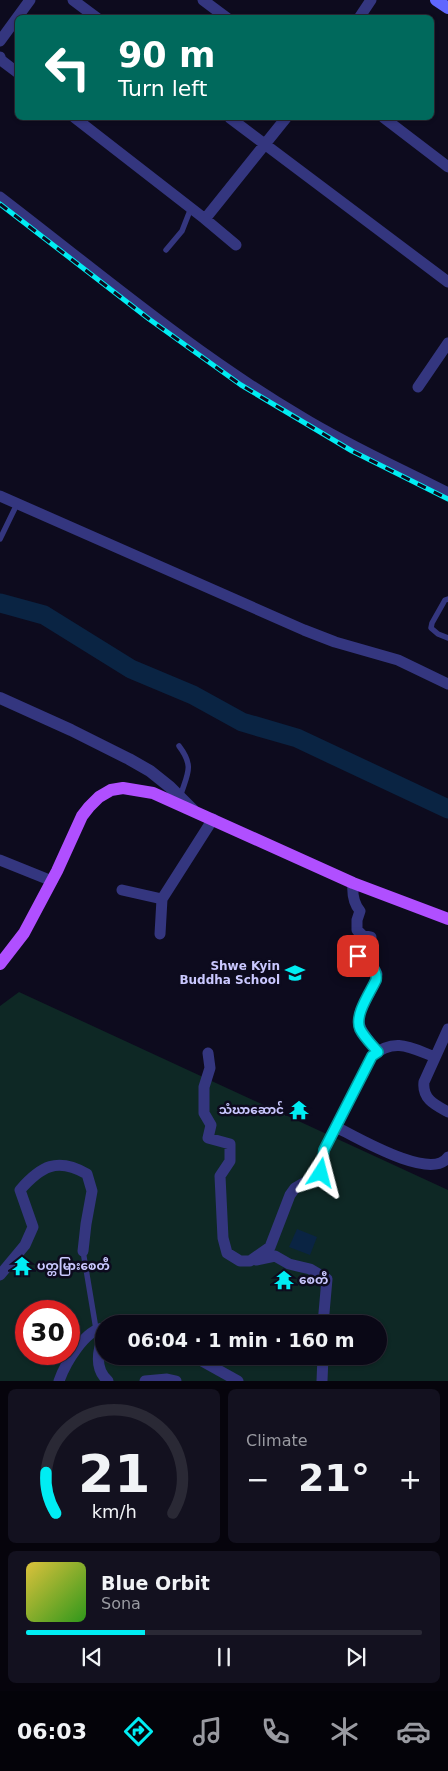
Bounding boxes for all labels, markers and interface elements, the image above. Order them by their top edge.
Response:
icon: left [35,35,100,100]
text: 90 m [118,35,215,75]
text: Turn left [118,76,207,101]
pin [337,935,379,977]
icon: arrive [344,942,372,970]
place label: Shwe Kyin Buddha School [179,959,280,987]
school or university icon: Shwe Kyin Buddha School [284,962,306,984]
temple icon: သံဃာဆောင် [288,1099,310,1121]
place label: သံဃာဆောင် [219,1100,284,1117]
position arrow [294,1146,346,1198]
temple icon: ပတ္တမြားစေတီ [11,1255,33,1277]
place label: ပတ္တမြားစေတီ [37,1257,110,1276]
temple icon: စေတီ [273,1269,295,1291]
place label: စေတီ [299,1271,328,1287]
speed limit sign: 30 [15,1300,80,1365]
text: 06:04 · 1 min · 160 m [127,1329,355,1351]
text: Climate [246,1431,308,1450]
text: 21 [78,1444,150,1504]
text: 21° [298,1456,370,1500]
text: − [246,1463,269,1496]
text: + [399,1463,422,1496]
text: km/h [91,1501,137,1522]
text: Blue Orbit [101,1572,210,1594]
text: Sona [101,1594,141,1613]
icon: previous [78,1643,106,1671]
icon: pause [210,1643,238,1671]
icon: next [342,1643,370,1671]
icon: directions [121,1714,156,1749]
icon: music [190,1714,225,1749]
icon: phone [258,1714,293,1749]
icon: climate [327,1714,362,1749]
icon: car [396,1714,431,1749]
text: 06:03 [17,1719,87,1744]

